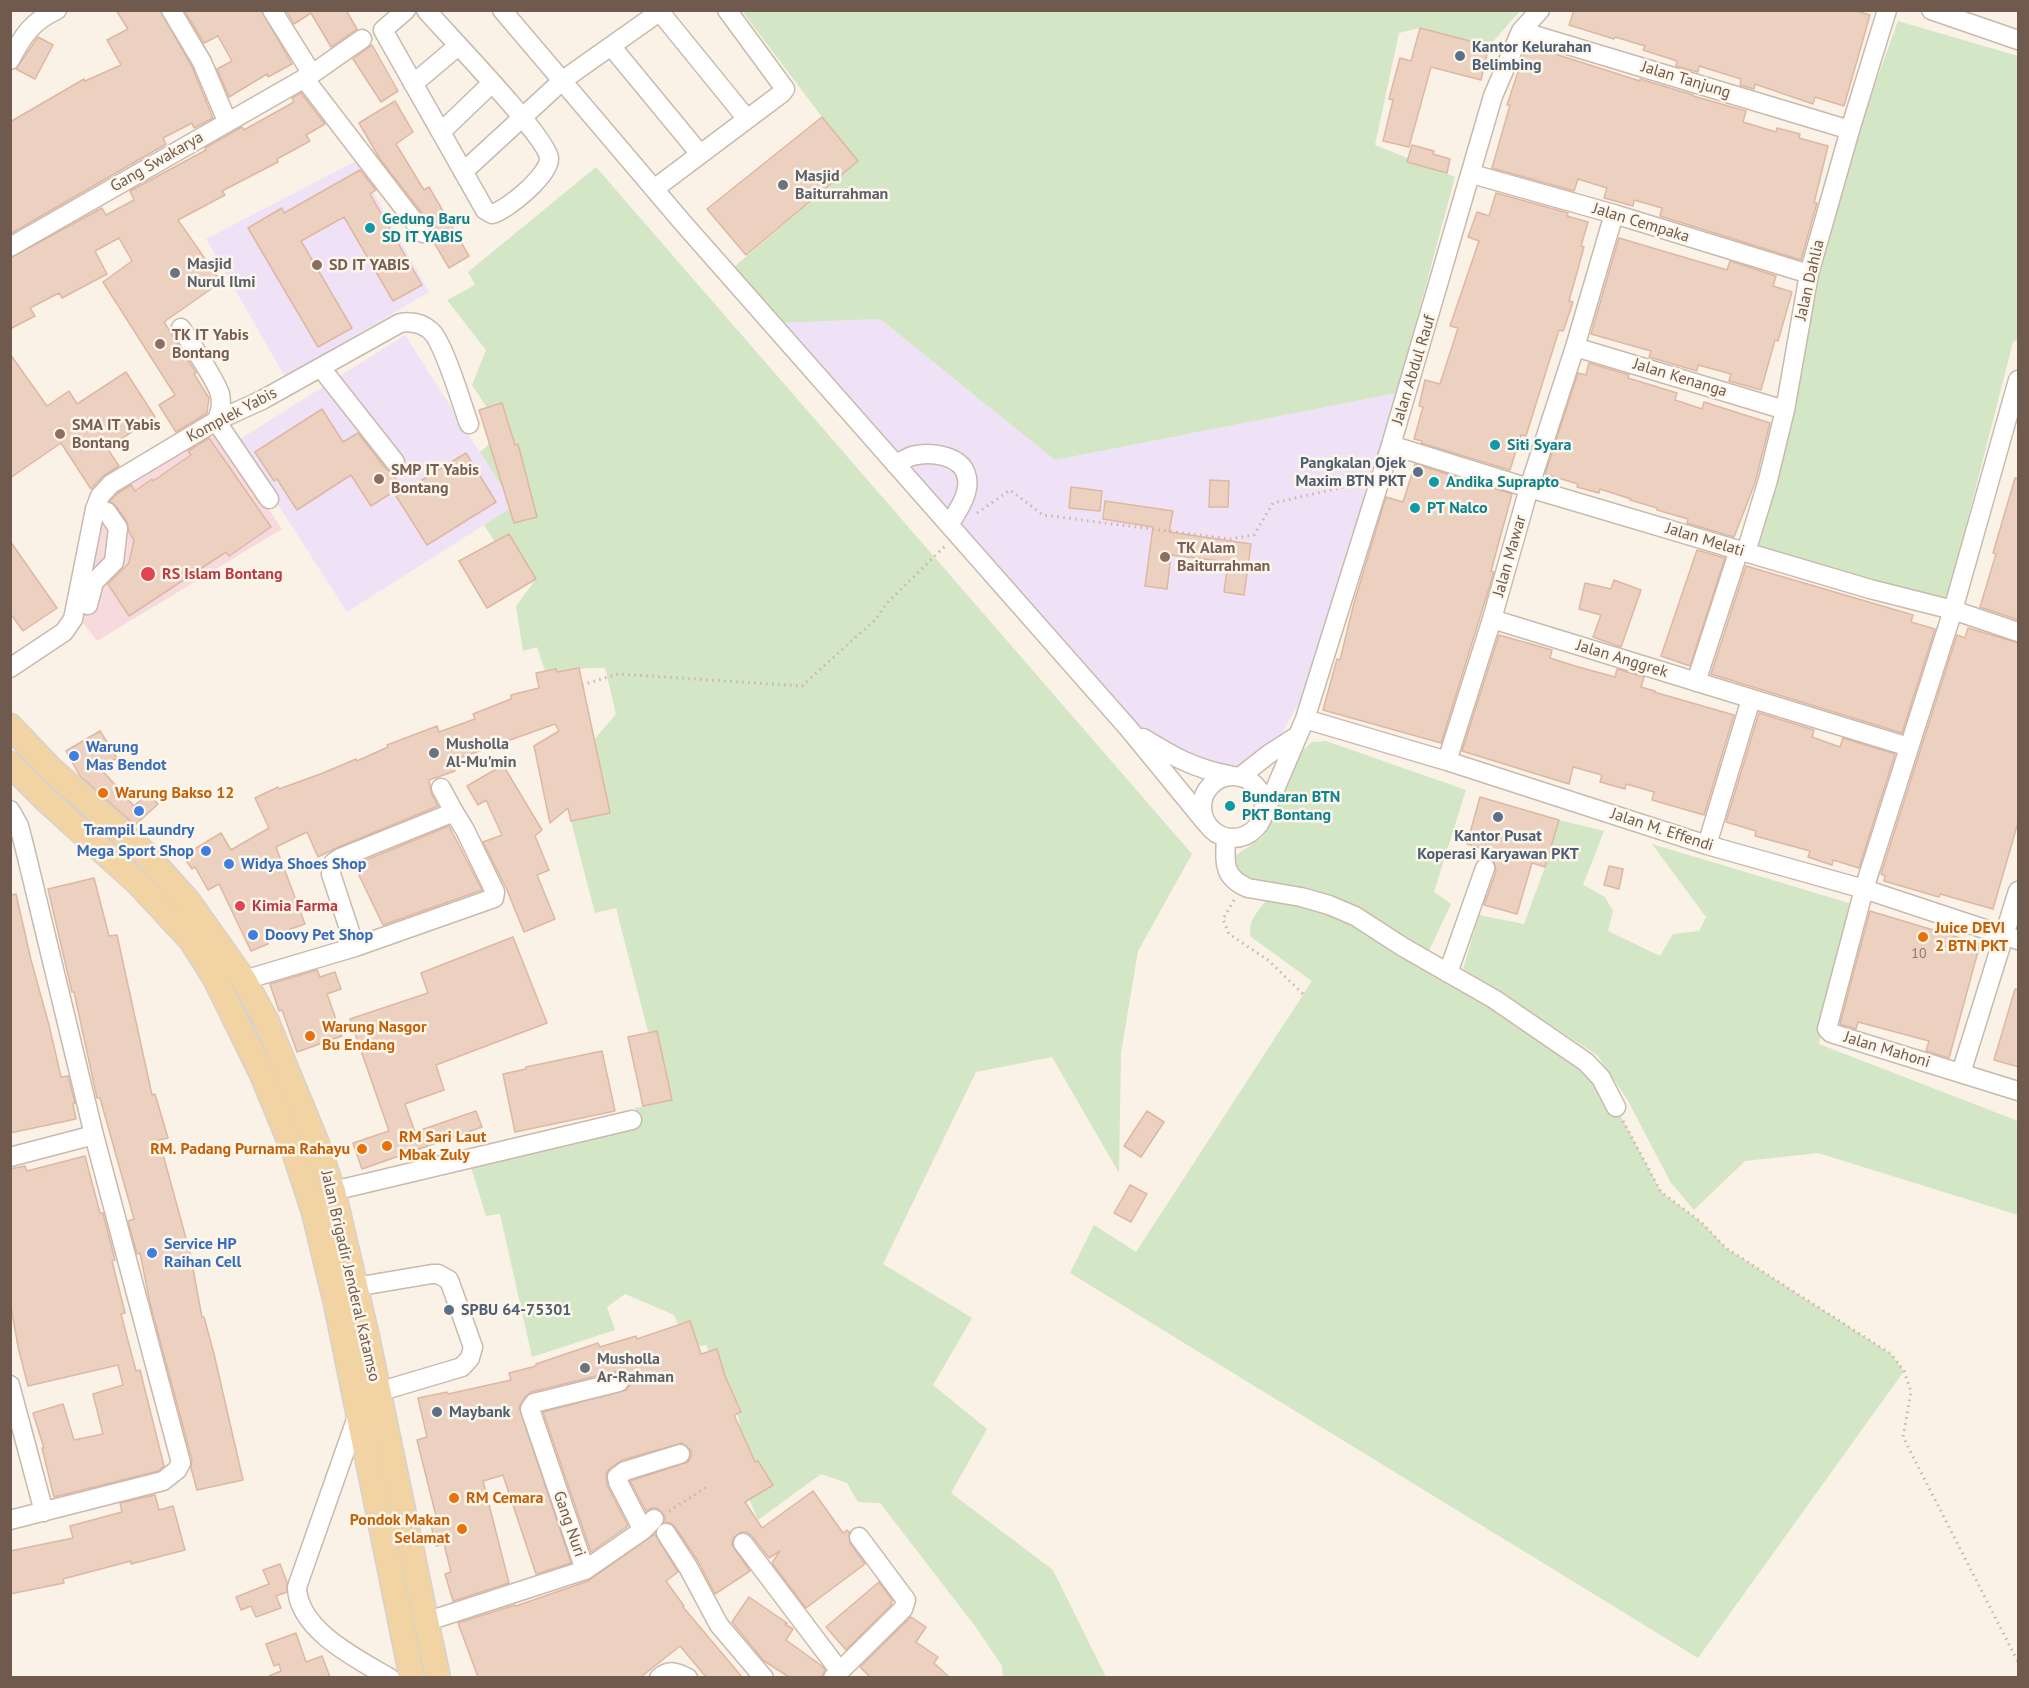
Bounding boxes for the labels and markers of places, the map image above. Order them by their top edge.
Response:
place label: Kantor Kelurahan Belimbing [1472,37,1592,75]
marker: Kantor Kelurahan Belimbing [1453,49,1467,63]
place label: Masjid Baiturrahman [795,166,888,204]
marker: Masjid Baiturrahman [776,178,790,192]
place label: Gedung Baru SD IT YABIS [382,209,470,247]
marker: Gedung Baru SD IT YABIS [363,221,377,235]
place label: Masjid Nurul Ilmi [187,254,256,292]
place label: SD IT YABIS [329,255,410,275]
marker: SD IT YABIS [310,258,324,272]
marker: Masjid Nurul Ilmi [168,266,182,280]
place label: TK IT Yabis Bontang [172,325,249,363]
marker: TK IT Yabis Bontang [153,337,167,351]
place label: SMA IT Yabis Bontang [72,415,161,453]
marker: SMA IT Yabis Bontang [53,427,67,441]
place label: Siti Syara [1507,435,1571,455]
marker: Siti Syara [1488,438,1502,452]
place label: Pangkalan Ojek Maxim BTN PKT [1296,453,1406,491]
place label: SMP IT Yabis Bontang [391,460,479,498]
marker: Pangkalan Ojek Maxim BTN PKT [1411,465,1425,479]
marker: SMP IT Yabis Bontang [372,472,386,486]
place label: Andika Suprapto [1446,472,1559,492]
marker: Andika Suprapto [1427,475,1441,489]
place label: PT Nalco [1427,498,1488,518]
marker: PT Nalco [1408,501,1422,515]
place label: TK Alam Baiturrahman [1177,538,1270,576]
marker: TK Alam Baiturrahman [1158,550,1172,564]
place label: RS Islam Bontang [162,564,283,584]
marker: RS Islam Bontang [139,565,157,583]
place label: Musholla Al-Mu'min [446,734,516,772]
place label: Warung Mas Bendot [86,737,167,775]
marker: Musholla Al-Mu'min [427,746,441,760]
marker: Warung Mas Bendot [67,749,81,763]
place label: Warung Bakso 12 [115,783,234,803]
marker: Warung Bakso 12 [96,786,110,800]
place label: Bundaran BTN PKT Bontang [1242,787,1340,825]
marker: Bundaran BTN PKT Bontang [1223,799,1237,813]
marker: Trampil Laundry [132,804,146,818]
marker: Kantor Pusat Koperasi Karyawan PKT [1491,810,1505,824]
place label: Trampil Laundry [84,820,194,840]
place label: Kantor Pusat Koperasi Karyawan PKT [1417,826,1579,864]
place label: Mega Sport Shop [77,841,194,861]
marker: Mega Sport Shop [199,844,213,858]
place label: Widya Shoes Shop [241,854,367,874]
marker: Widya Shoes Shop [222,857,236,871]
place label: Kimia Farma [252,896,338,916]
marker: Kimia Farma [233,899,247,913]
place label: Juice DEVI 2 BTN PKT [1935,918,2008,956]
place label: Doovy Pet Shop [265,925,373,945]
marker: Doovy Pet Shop [246,928,260,942]
marker: Juice DEVI 2 BTN PKT [1916,930,1930,944]
place label: Warung Nasgor Bu Endang [322,1017,427,1055]
marker: Warung Nasgor Bu Endang [303,1029,317,1043]
place label: RM Sari Laut Mbak Zuly [399,1127,486,1165]
place label: RM. Padang Purnama Rahayu [150,1139,350,1159]
marker: RM Sari Laut Mbak Zuly [380,1139,394,1153]
marker: RM. Padang Purnama Rahayu [355,1142,369,1156]
place label: Service HP Raihan Cell [164,1234,241,1272]
marker: Service HP Raihan Cell [145,1246,159,1260]
place label: SPBU 64-75301 [461,1300,571,1320]
marker: SPBU 64-75301 [442,1303,456,1317]
place label: Musholla Ar-Rahman [597,1349,674,1387]
marker: Musholla Ar-Rahman [578,1361,592,1375]
place label: Maybank [449,1402,510,1422]
marker: Maybank [430,1405,444,1419]
place label: RM Cemara [466,1488,543,1508]
marker: RM Cemara [447,1491,461,1505]
place label: Pondok Makan Selamat [350,1510,450,1548]
marker: Pondok Makan Selamat [455,1522,469,1536]

